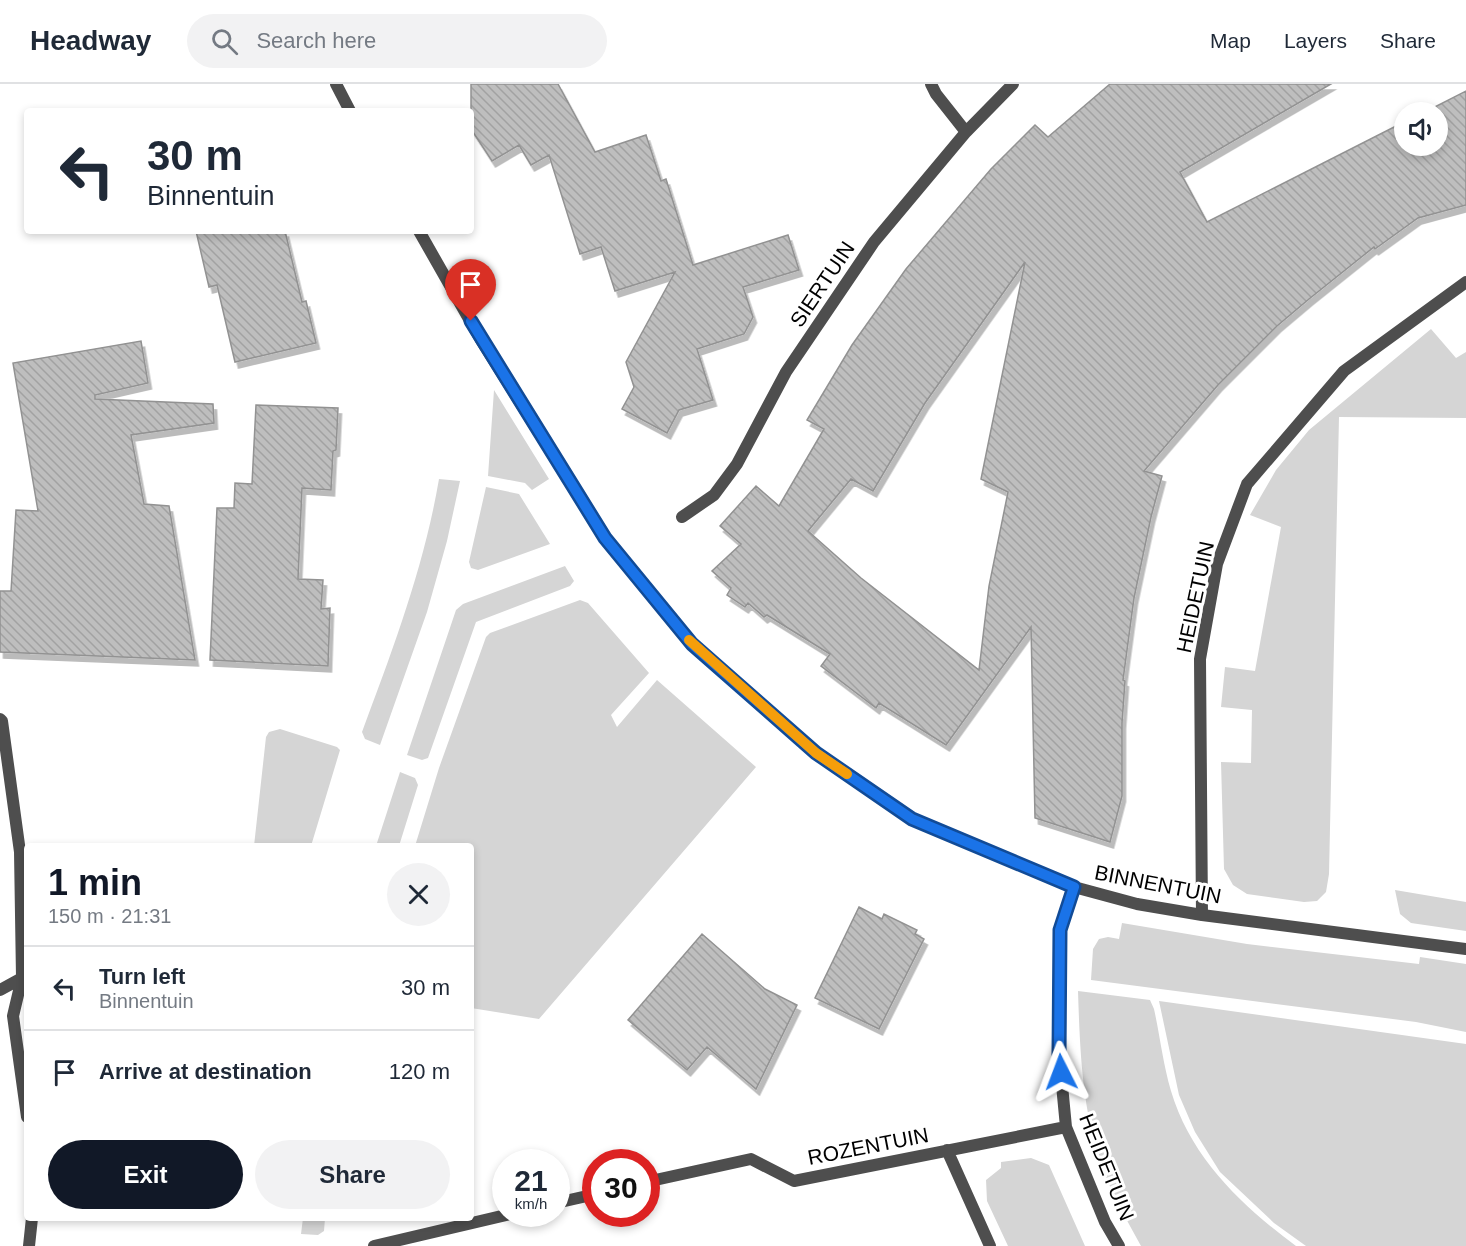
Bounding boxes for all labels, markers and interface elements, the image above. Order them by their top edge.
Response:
search box [187,14,607,68]
text: Headway [30,25,151,56]
icon: search [208,25,241,58]
text: Search here [256,28,376,53]
text: Map [1210,29,1251,52]
text: Layers [1284,29,1347,52]
text: Share [1380,29,1436,52]
map controls [1394,102,1448,156]
button: sound [1394,102,1448,156]
icon: left [48,132,126,210]
text: 30 m [147,132,243,179]
text: Binnentuin [147,181,275,211]
street label: SIERTUIN [785,237,859,331]
pin [445,259,496,321]
icon: arrive [454,268,487,301]
street label: HEIDETUIN [1172,539,1218,655]
street label: BINNENTUIN [1093,860,1223,908]
text: 1 min [48,862,142,903]
button: close [387,863,450,926]
text: 150 m · 21:31 [48,905,171,927]
text: Turn left [99,964,185,989]
icon: left [48,972,81,1005]
text: 30 m [401,975,450,1000]
text: Binnentuin [99,990,194,1012]
position arrow [1029,1040,1093,1104]
icon: arrive [48,1056,81,1089]
text: Arrive at destination [99,1059,312,1084]
text: 120 m [389,1059,450,1084]
street label: HEIDETUIN [1075,1110,1139,1224]
street label: ROZENTUIN [806,1123,930,1169]
button: Exit [48,1140,243,1209]
button: Share [255,1140,450,1209]
speed limit sign: 30 [582,1149,660,1227]
text: 21 [514,1164,548,1197]
text: km/h [515,1195,547,1212]

